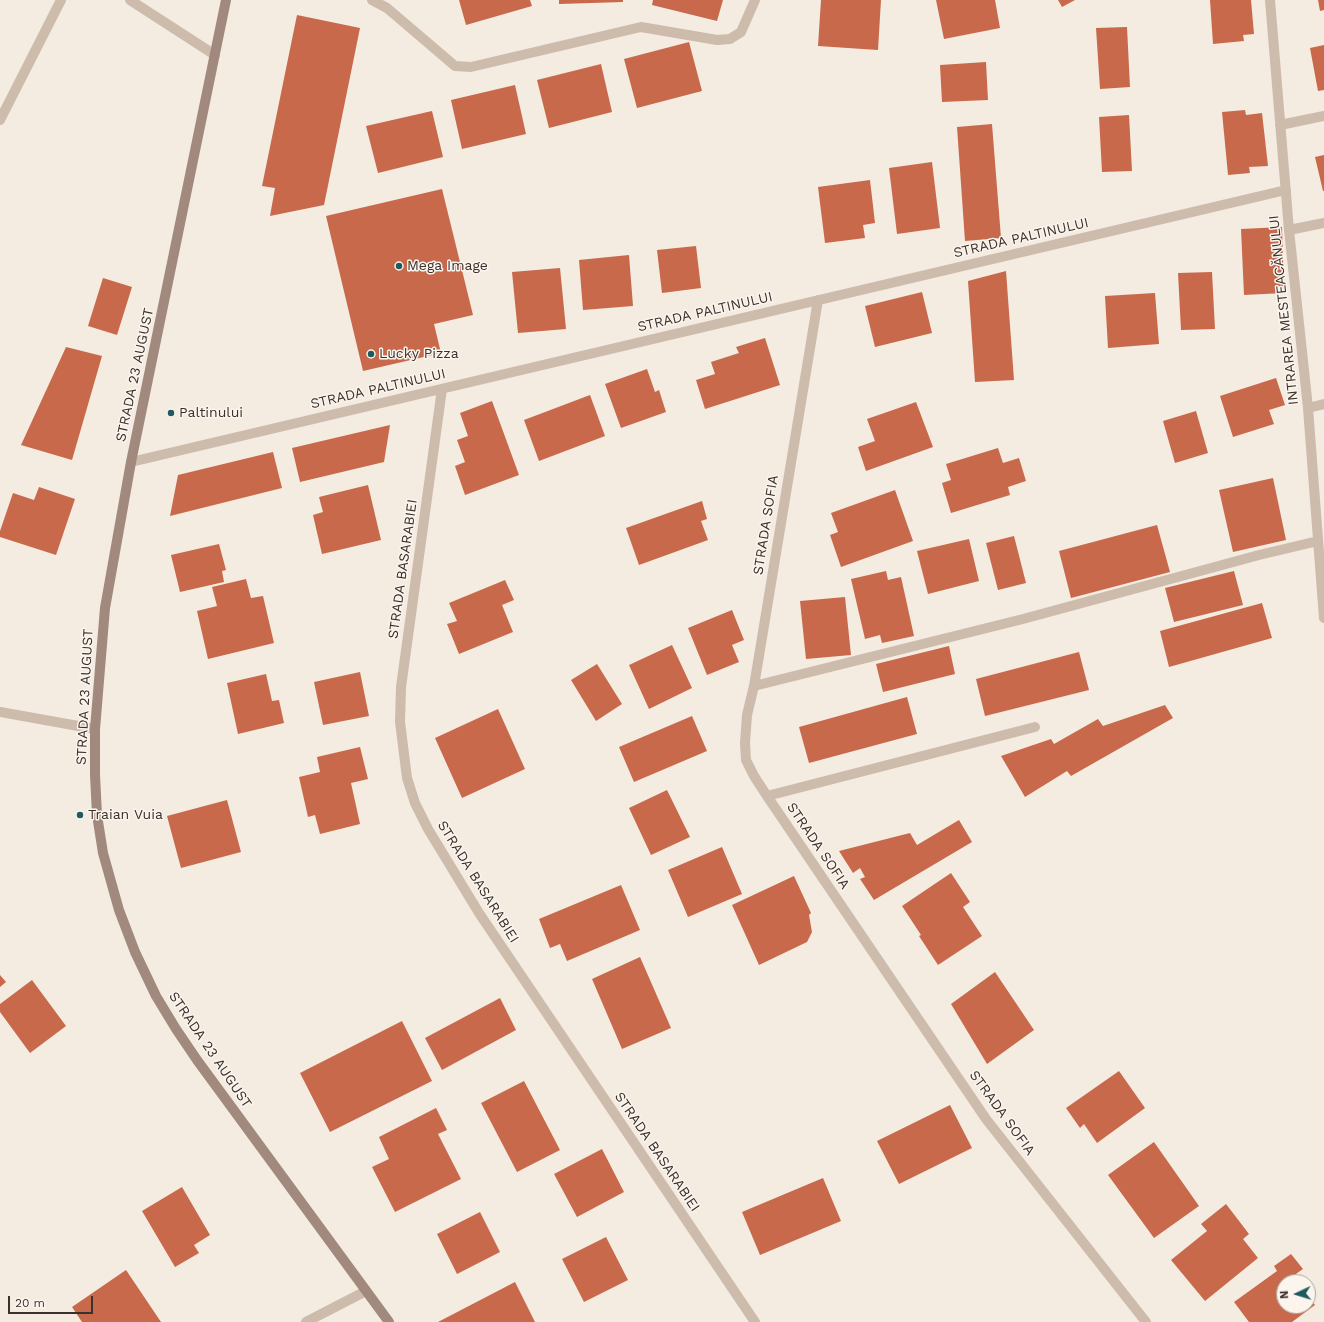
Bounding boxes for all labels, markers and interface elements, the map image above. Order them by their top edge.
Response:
street label: STRADA PALTINULUI [952,214,1090,262]
street label: INTRAREA MESTEACĂNULUI [1266,214,1302,406]
place label: Mega Image [407,258,488,274]
marker: Mega Image [394,261,404,271]
street label: STRADA PALTINULUI [636,288,774,336]
street label: STRADA 23 AUGUST [113,307,157,443]
place label: Lucky Pizza [379,346,459,362]
marker: Lucky Pizza [366,349,376,359]
street label: STRADA PALTINULUI [309,365,447,413]
place label: Paltinului [179,405,243,421]
marker: Paltinului [166,408,176,418]
street label: STRADA SOFIA [750,474,782,576]
street label: STRADA BASARABIEI [385,498,421,640]
street label: STRADA 23 AUGUST [73,628,97,766]
street label: STRADA SOFIA [783,800,853,892]
place label: Traian Vuia [88,807,163,823]
marker: Traian Vuia [75,810,85,820]
street label: STRADA BASARABIEI [434,818,522,946]
street label: STRADA 23 AUGUST [165,989,255,1111]
street label: STRADA SOFIA [966,1067,1038,1159]
street label: STRADA BASARABIEI [611,1089,703,1215]
north arrow [1276,1274,1316,1314]
scale bar [10,1288,95,1314]
text: N [1278,1290,1291,1299]
text: 20 m [15,1296,45,1310]

